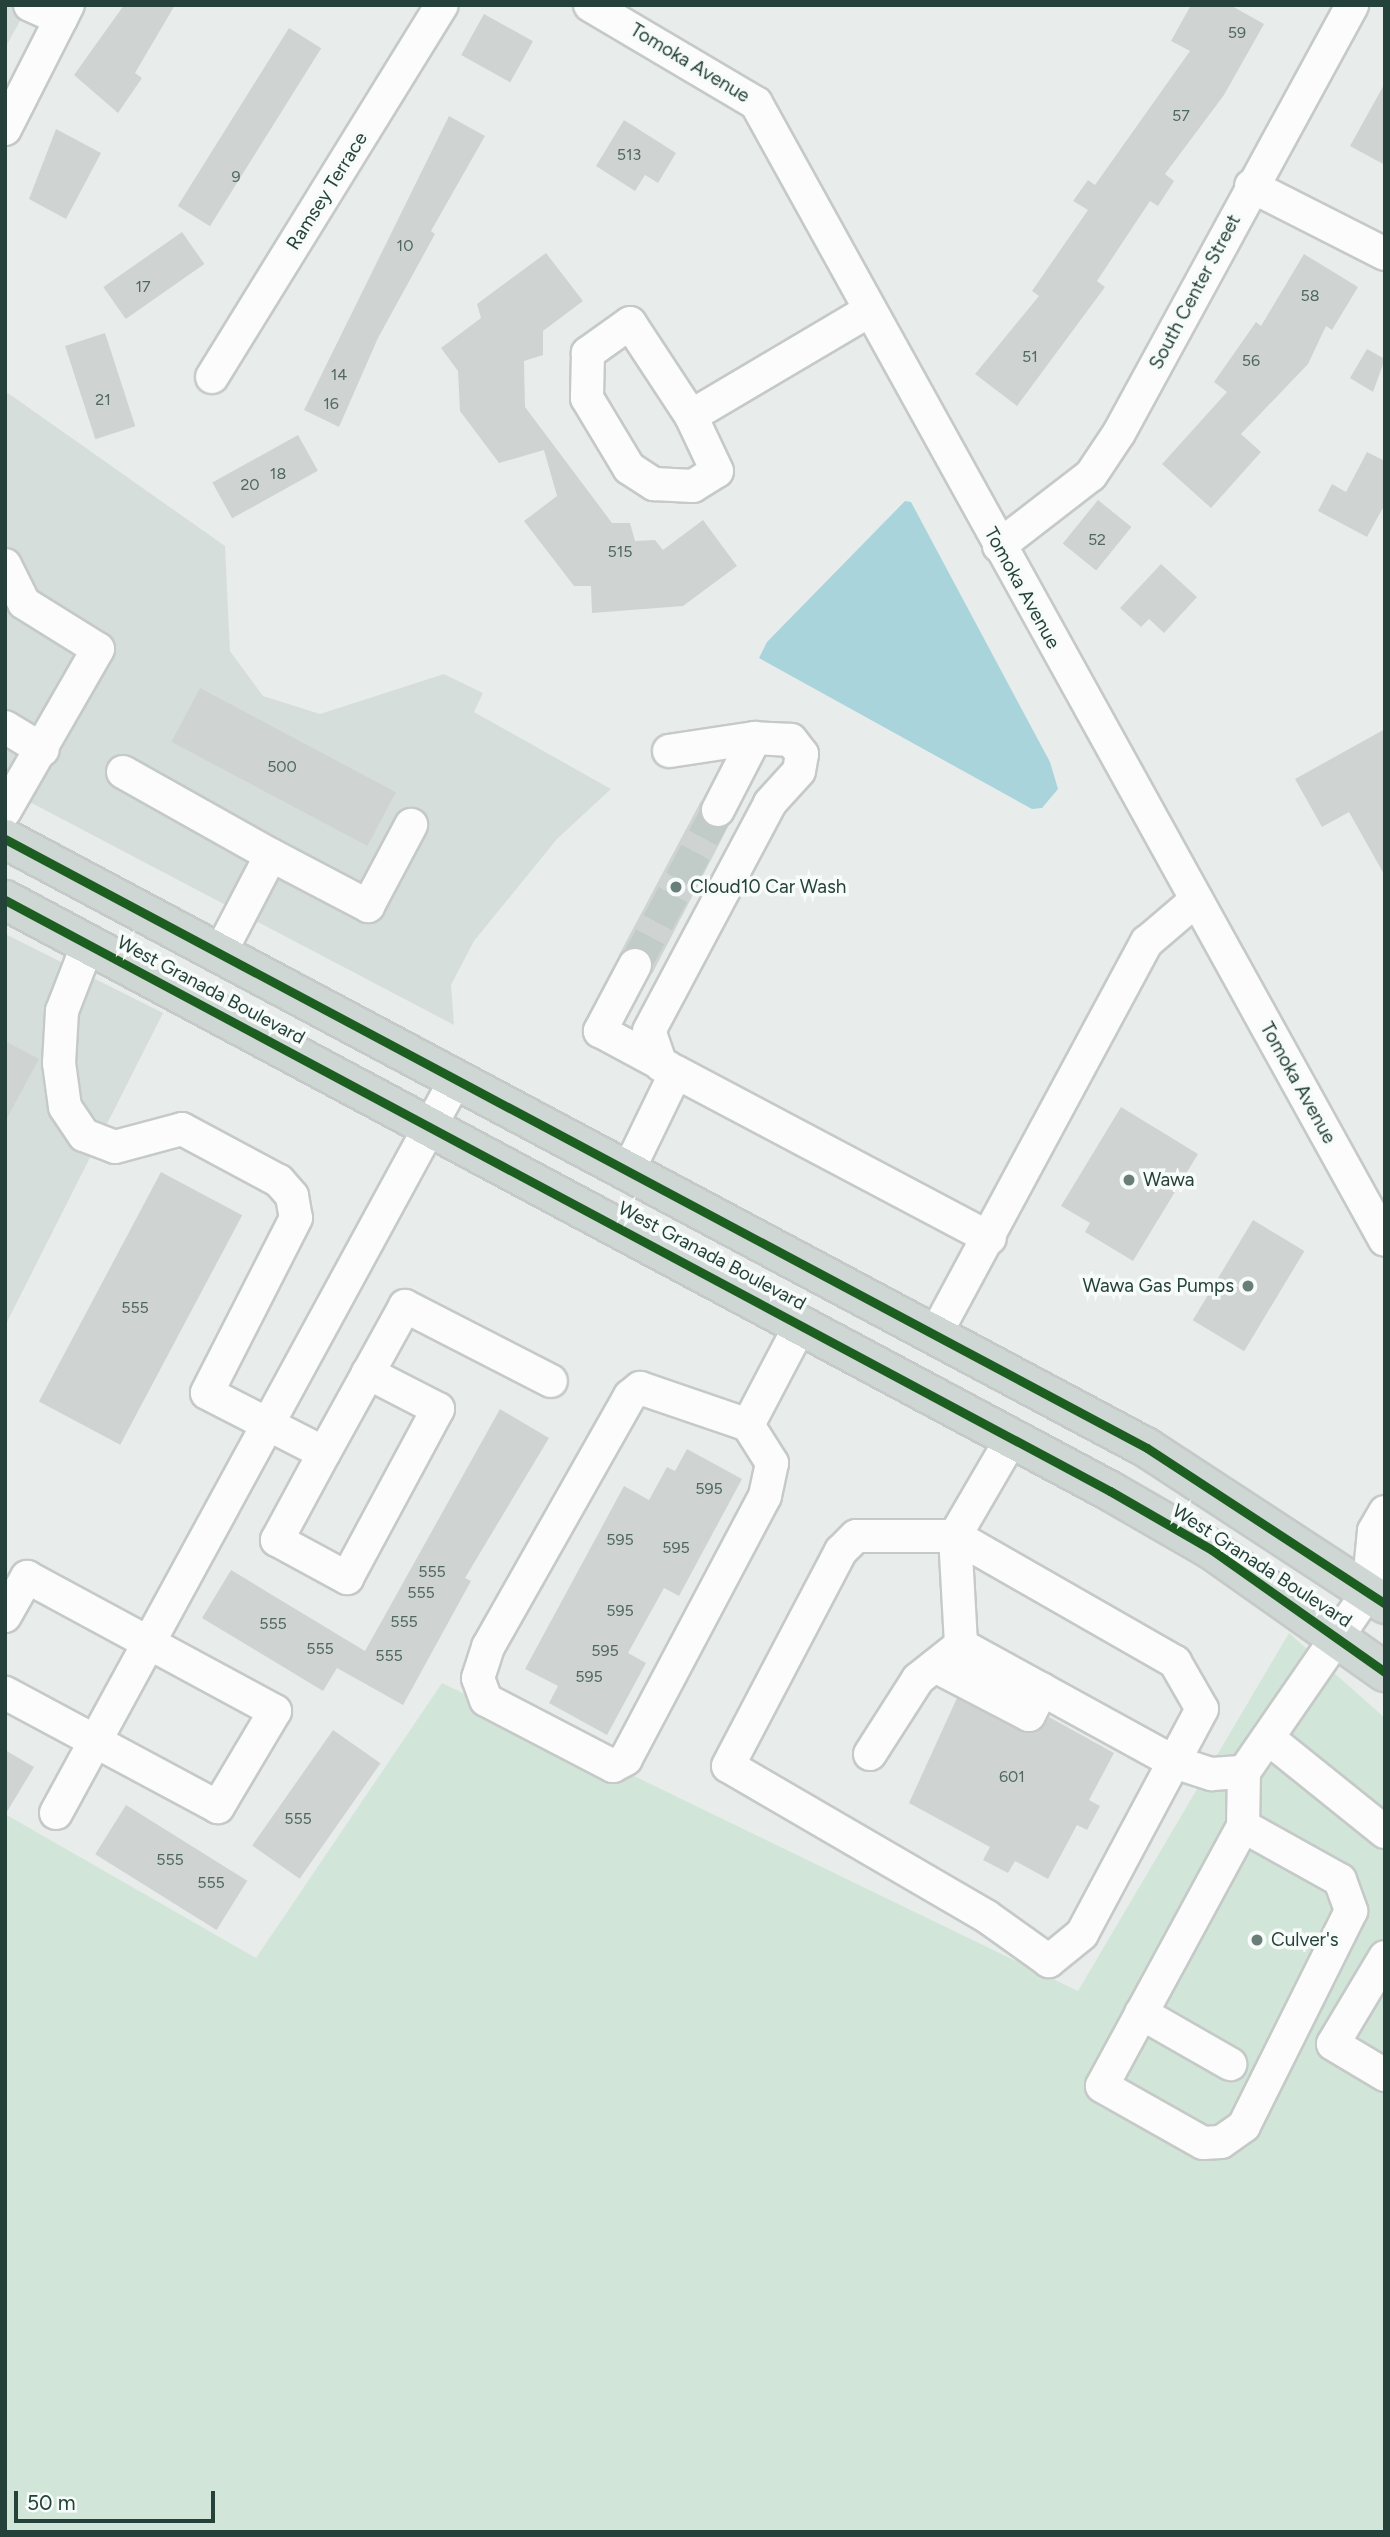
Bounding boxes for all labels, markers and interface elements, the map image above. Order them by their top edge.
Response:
street label: Tomoka Avenue [626,18,754,108]
house number: 59 [1228,23,1246,43]
house number: 57 [1172,106,1190,126]
street label: Ramsey Terrace [282,128,372,254]
house number: 513 [617,145,641,165]
house number: 9 [231,167,241,187]
street label: South Center Street [1144,211,1246,373]
house number: 10 [397,236,413,256]
house number: 17 [135,277,151,297]
house number: 58 [1300,286,1320,306]
house number: 51 [1022,347,1038,367]
house number: 56 [1242,351,1260,371]
house number: 14 [331,365,347,385]
house number: 21 [95,390,111,410]
house number: 16 [323,394,339,414]
house number: 18 [270,464,286,484]
house number: 20 [240,475,260,495]
street label: Tomoka Avenue [979,523,1065,653]
house number: 52 [1088,530,1106,550]
house number: 515 [607,542,633,562]
house number: 500 [267,757,297,777]
place label: Cloud10 Car Wash [690,876,846,898]
marker: Cloud10 Car Wash [668,879,684,895]
street label: West Granada Boulevard [113,931,309,1049]
street label: Tomoka Avenue [1255,1018,1341,1148]
place label: Wawa [1143,1169,1194,1191]
marker: Wawa [1121,1172,1137,1188]
street label: West Granada Boulevard [614,1197,810,1315]
place label: Wawa Gas Pumps [1082,1275,1234,1297]
marker: Wawa Gas Pumps [1240,1278,1256,1294]
house number: 555 [121,1298,149,1318]
house number: 595 [695,1479,723,1499]
street label: West Granada Boulevard [1168,1499,1356,1633]
house number: 595 [606,1530,634,1550]
house number: 595 [662,1538,690,1558]
house number: 555 [418,1562,446,1582]
house number: 555 [407,1583,435,1603]
house number: 595 [606,1601,634,1621]
house number: 555 [390,1612,418,1632]
house number: 555 [259,1614,287,1634]
house number: 555 [306,1639,334,1659]
house number: 595 [591,1641,619,1661]
house number: 555 [375,1646,403,1666]
house number: 595 [575,1667,603,1687]
house number: 601 [999,1767,1025,1787]
house number: 555 [284,1809,312,1829]
house number: 555 [156,1850,184,1870]
house number: 555 [197,1873,225,1893]
place label: Culver's [1271,1929,1339,1951]
marker: Culver's [1249,1932,1265,1948]
scale bar [18,2478,219,2522]
text: 50 m [27,2490,76,2515]

